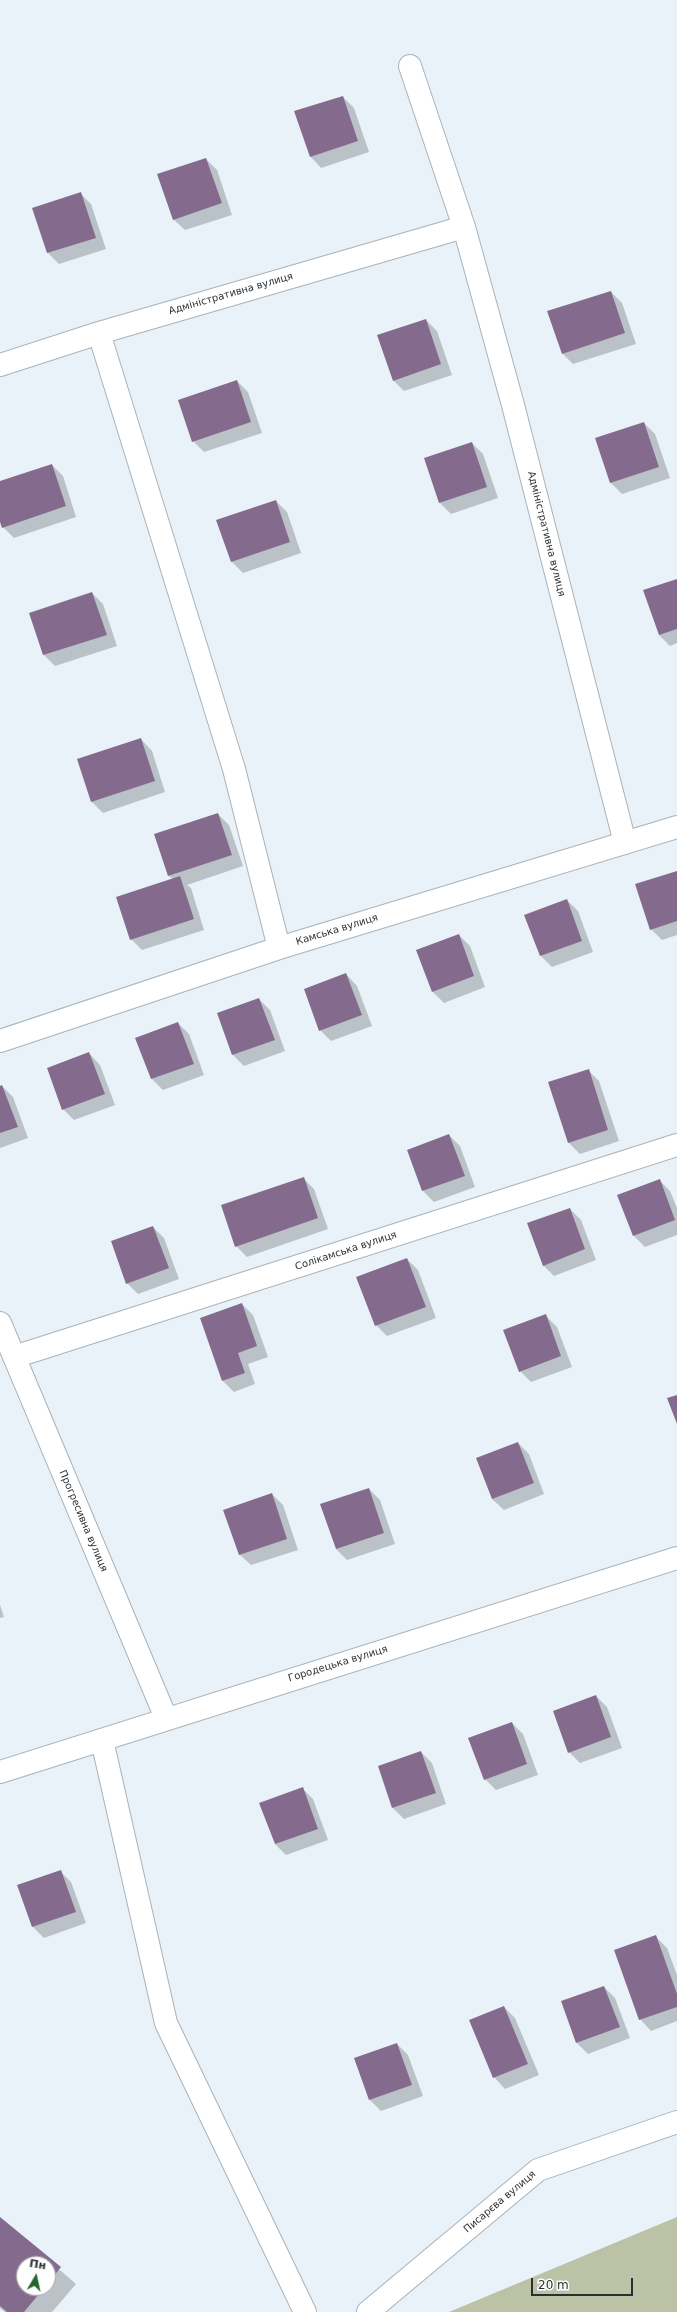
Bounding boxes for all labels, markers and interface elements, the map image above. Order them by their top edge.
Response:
street label: Адміністративна вулиця [167,270,295,318]
street label: Адміністративна вулиця [525,470,567,598]
street label: Камська вулиця [295,912,379,948]
street label: Солікамська вулиця [294,1229,398,1273]
street label: Прогресивна вулиця [56,1468,110,1574]
street label: Городецька вулиця [287,1643,389,1685]
street label: Писарєва вулиця [462,2168,538,2236]
north arrow [16,2256,56,2296]
text: Пн [28,2257,47,2272]
scale bar [533,2270,635,2296]
text: 20 m [538,2278,569,2292]

